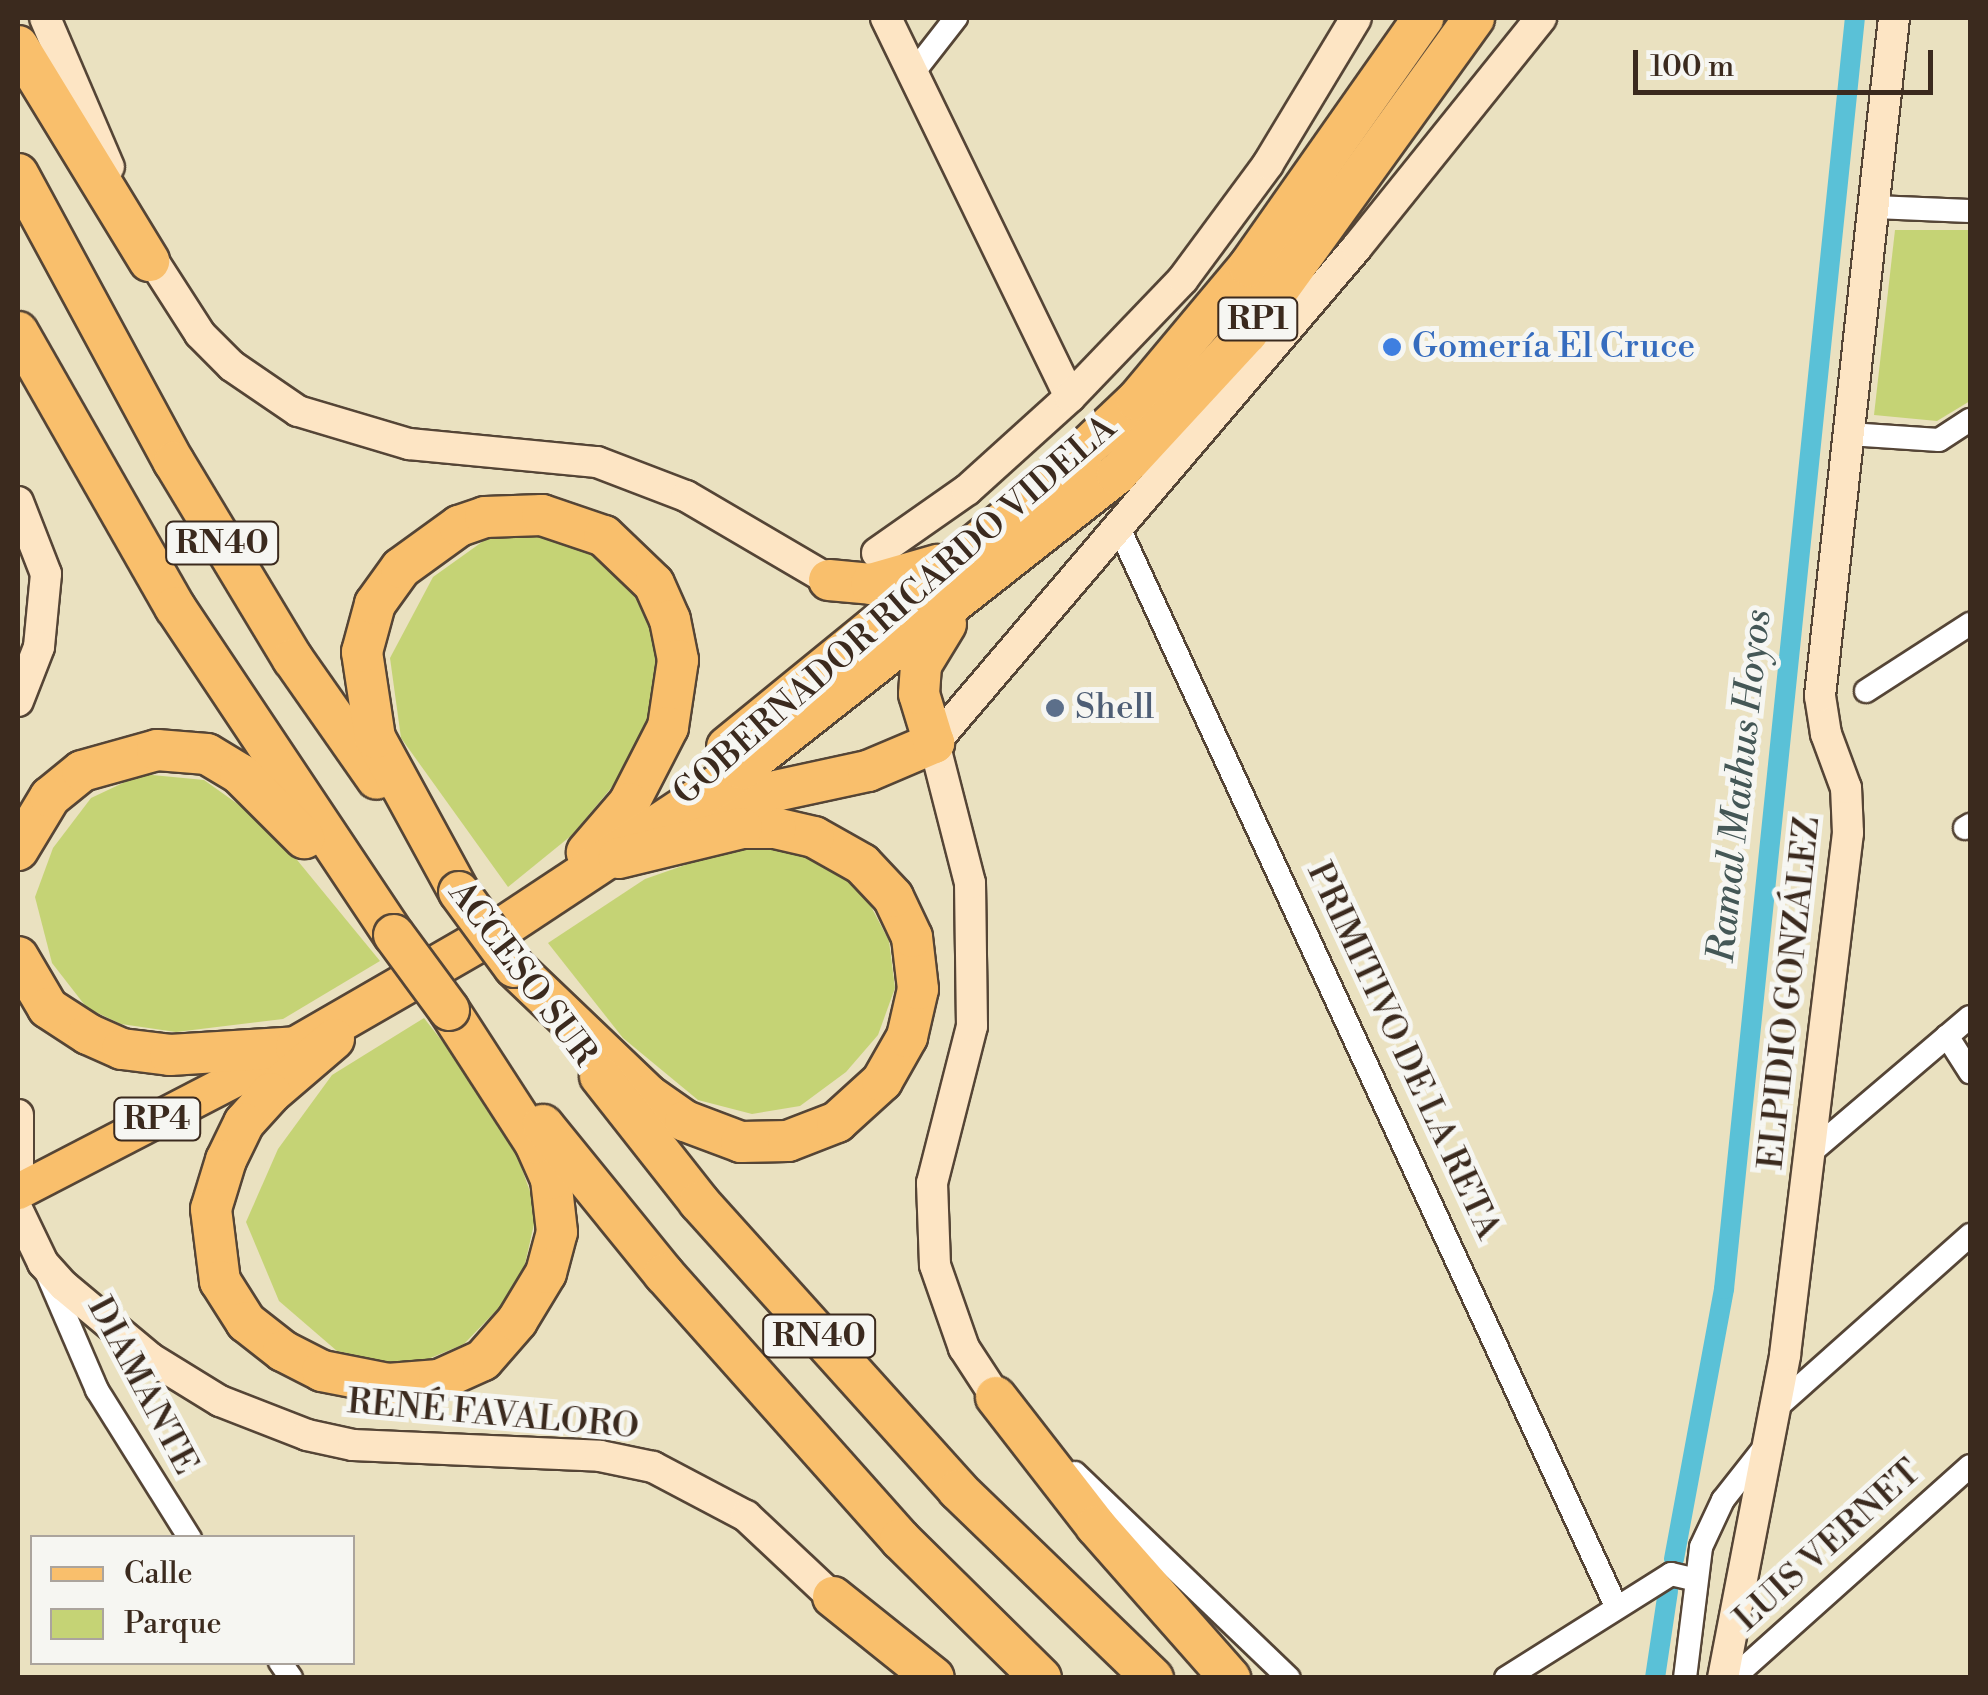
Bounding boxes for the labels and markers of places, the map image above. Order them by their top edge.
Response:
place label: Gomería El Cruce [1412,326,1695,368]
marker: Gomería El Cruce [1381,336,1403,358]
place label: Shell [1075,687,1154,729]
marker: Shell [1044,697,1066,719]

